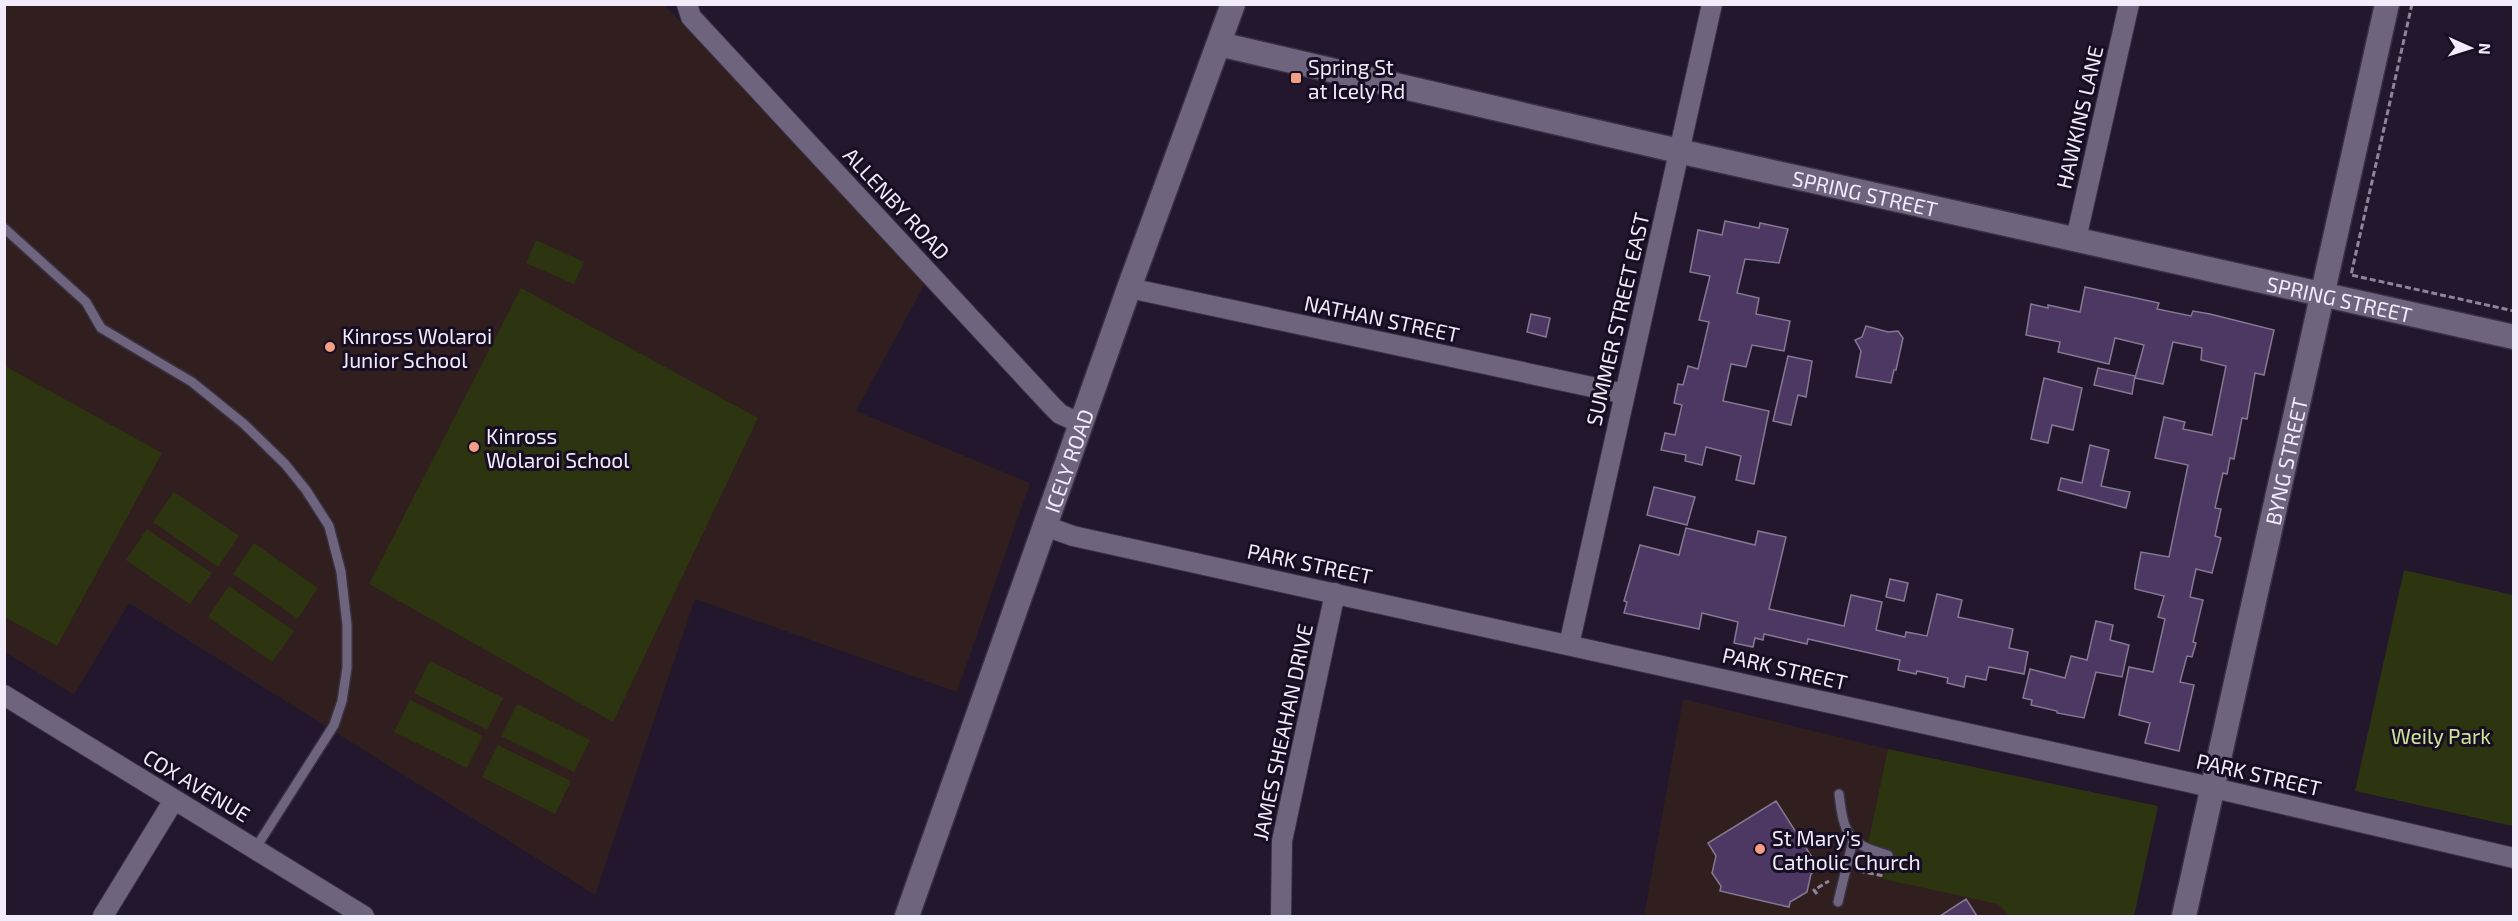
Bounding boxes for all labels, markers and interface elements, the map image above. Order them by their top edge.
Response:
north arrow [2440,18,2500,78]
street label: HAWKINS LANE [2050,43,2108,191]
text: N [2476,43,2495,55]
place label: Spring St at Icely Rd [1308,54,1405,103]
marker: Spring St at Icely Rd [1289,71,1303,85]
street label: ALLENBY ROAD [839,142,955,264]
street label: SPRING STREET [1790,164,1940,221]
street label: SUMMER STREET EAST [1580,210,1654,428]
street label: SPRING STREET [2265,270,2415,326]
street label: NATHAN STREET [1302,289,1462,347]
place label: Kinross Wolaroi Junior School [342,323,492,372]
marker: Kinross Wolaroi Junior School [323,340,337,354]
street label: BYNG STREET [2259,395,2312,527]
street label: ICELY ROAD [1038,405,1098,516]
place label: Kinross Wolaroi School [486,423,630,472]
marker: Kinross Wolaroi School [467,440,481,454]
street label: PARK STREET [1245,538,1375,588]
street label: JAMES SHEAHAN DRIVE [1247,621,1317,843]
street label: PARK STREET [1720,642,1850,694]
park label: Weily Park [2391,723,2491,748]
street label: COX AVENUE [139,743,255,827]
street label: PARK STREET [2194,748,2324,800]
place label: St Mary's Catholic Church [1772,825,1921,874]
marker: St Mary's Catholic Church [1753,842,1767,856]

